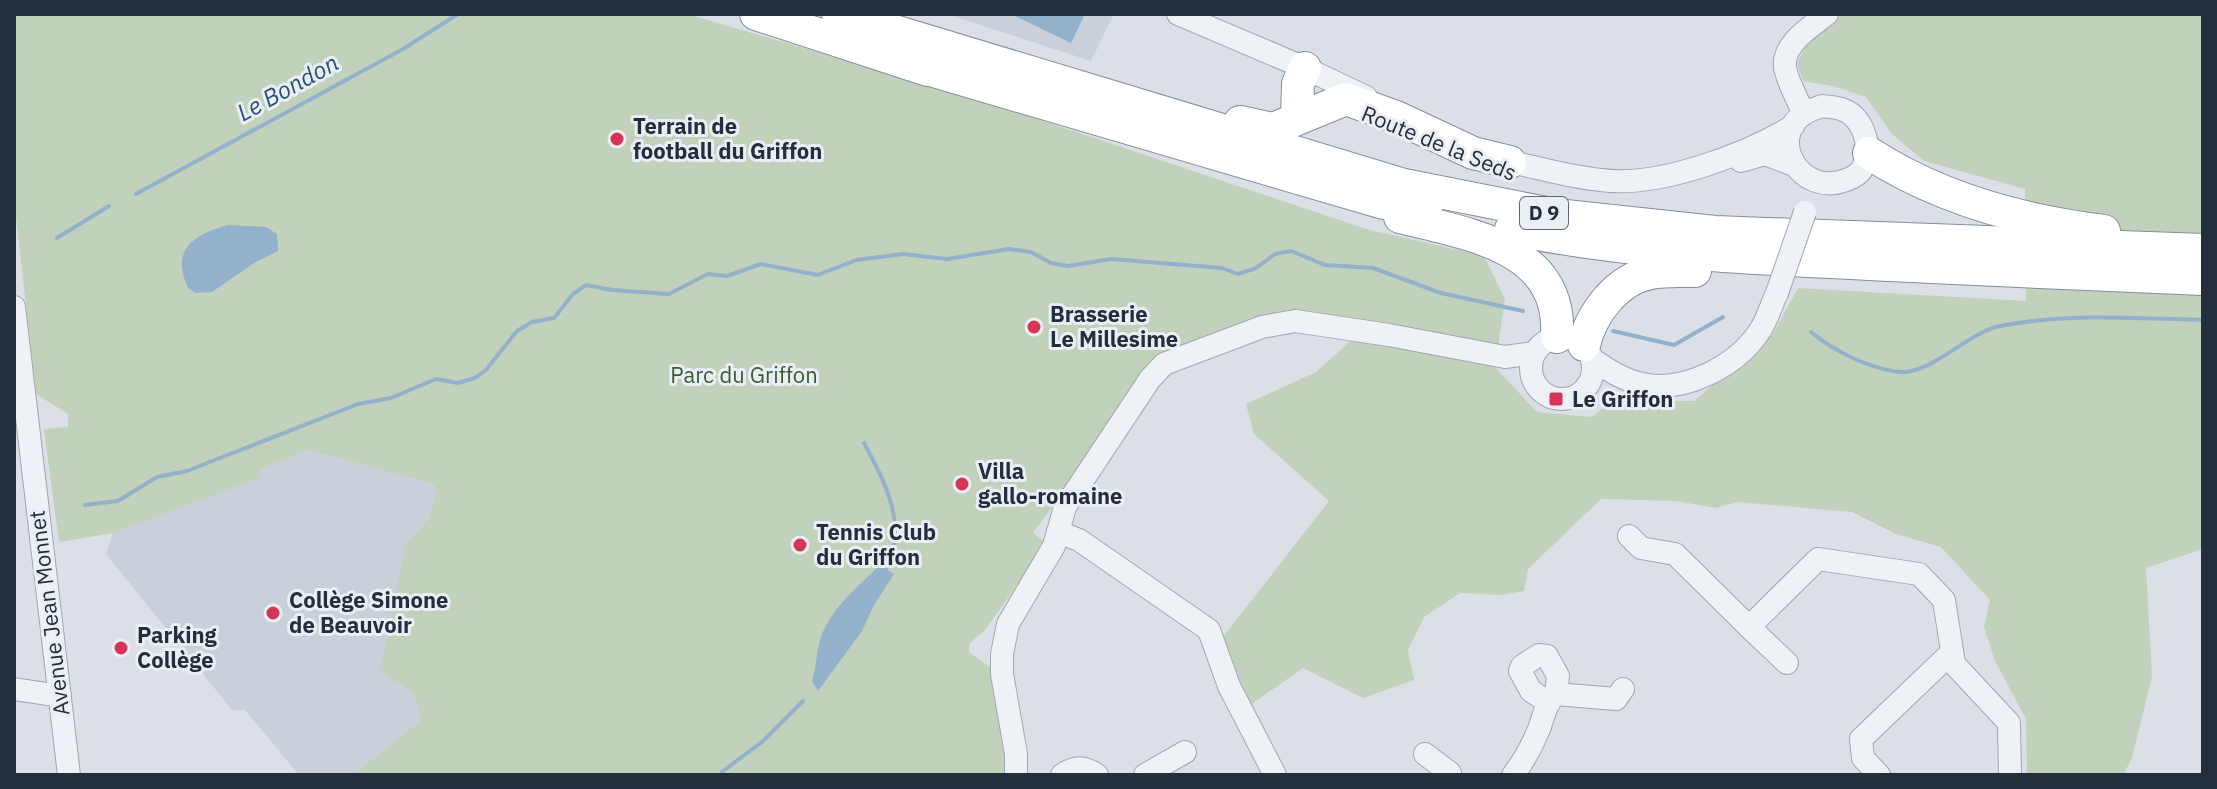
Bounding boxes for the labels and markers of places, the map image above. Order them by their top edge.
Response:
place label: Terrain de football du Griffon [633,111,822,165]
marker: Terrain de football du Griffon [608,130,626,148]
place label: Brasserie Le Millesime [1050,299,1178,353]
marker: Brasserie Le Millesime [1025,318,1043,336]
place label: Le Griffon [1572,384,1673,413]
marker: Le Griffon [1547,390,1565,408]
place label: Villa gallo-romaine [978,456,1122,510]
marker: Villa gallo-romaine [953,475,971,493]
place label: Tennis Club du Griffon [816,517,936,571]
marker: Tennis Club du Griffon [791,536,809,554]
place label: Collège Simone de Beauvoir [289,585,448,639]
marker: Collège Simone de Beauvoir [264,604,282,622]
place label: Parking Collège [137,620,218,674]
marker: Parking Collège [112,639,130,657]

